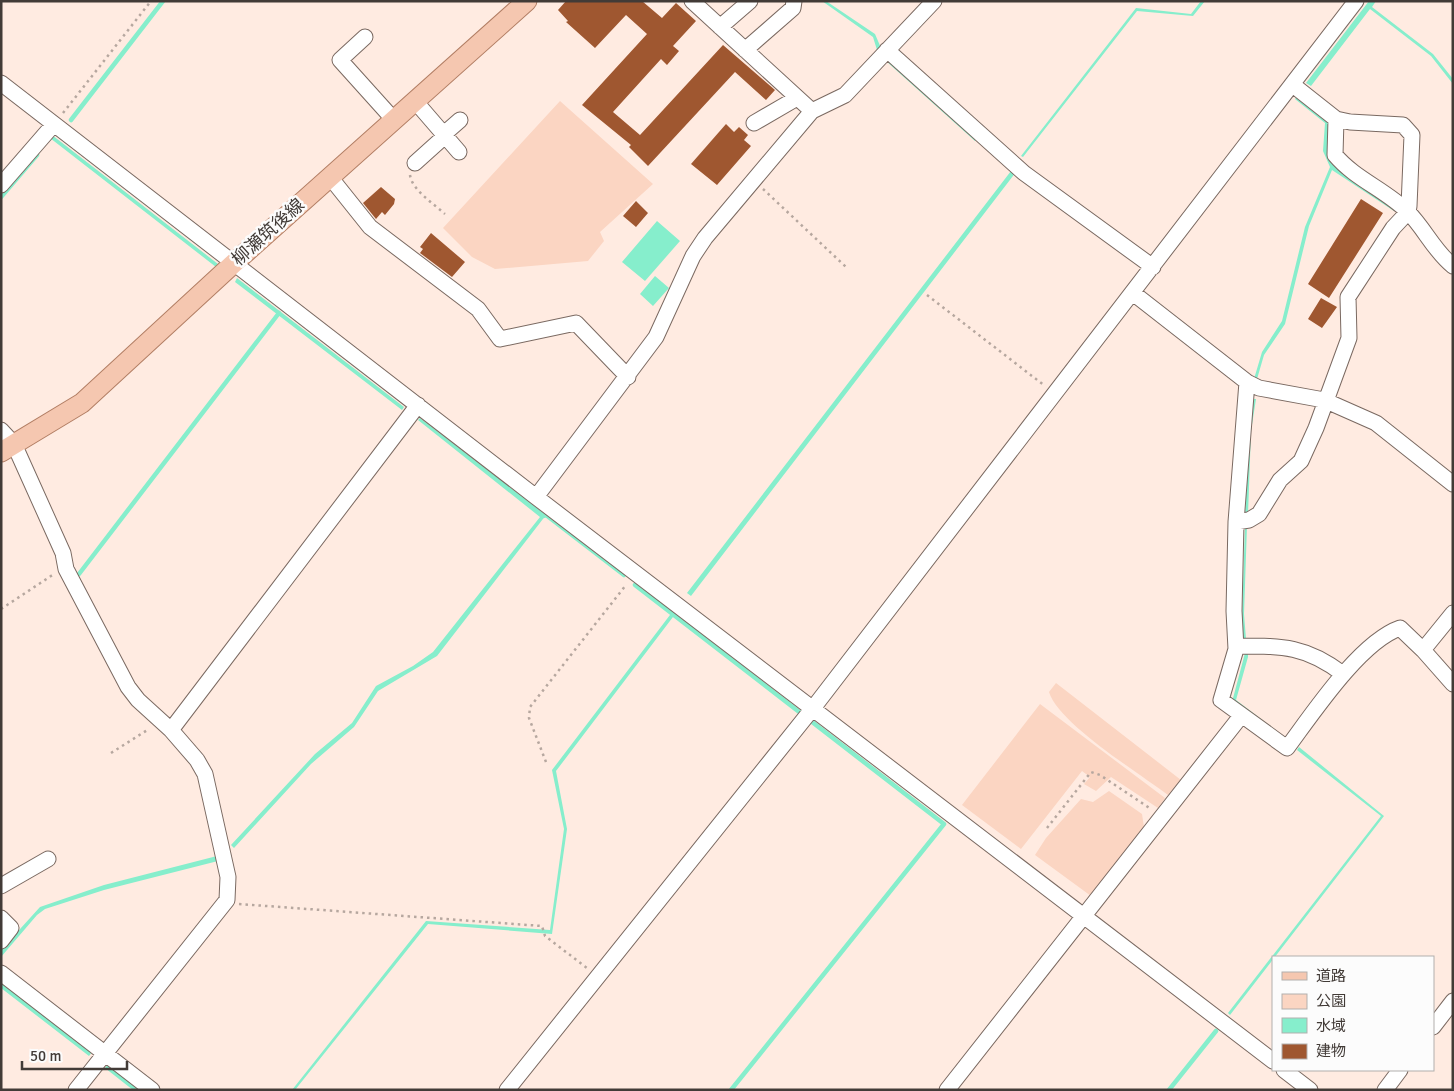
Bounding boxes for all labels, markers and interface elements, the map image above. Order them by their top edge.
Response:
street label: 柳瀬筑後線 [227,194,309,270]
legend [1272,956,1434,1071]
text: 道路 [1316,967,1346,985]
text: 公園 [1316,992,1346,1010]
text: 水域 [1316,1017,1346,1035]
scale bar [22,1038,128,1070]
text: 建物 [1316,1042,1346,1060]
text: 50 m [30,1047,61,1065]

